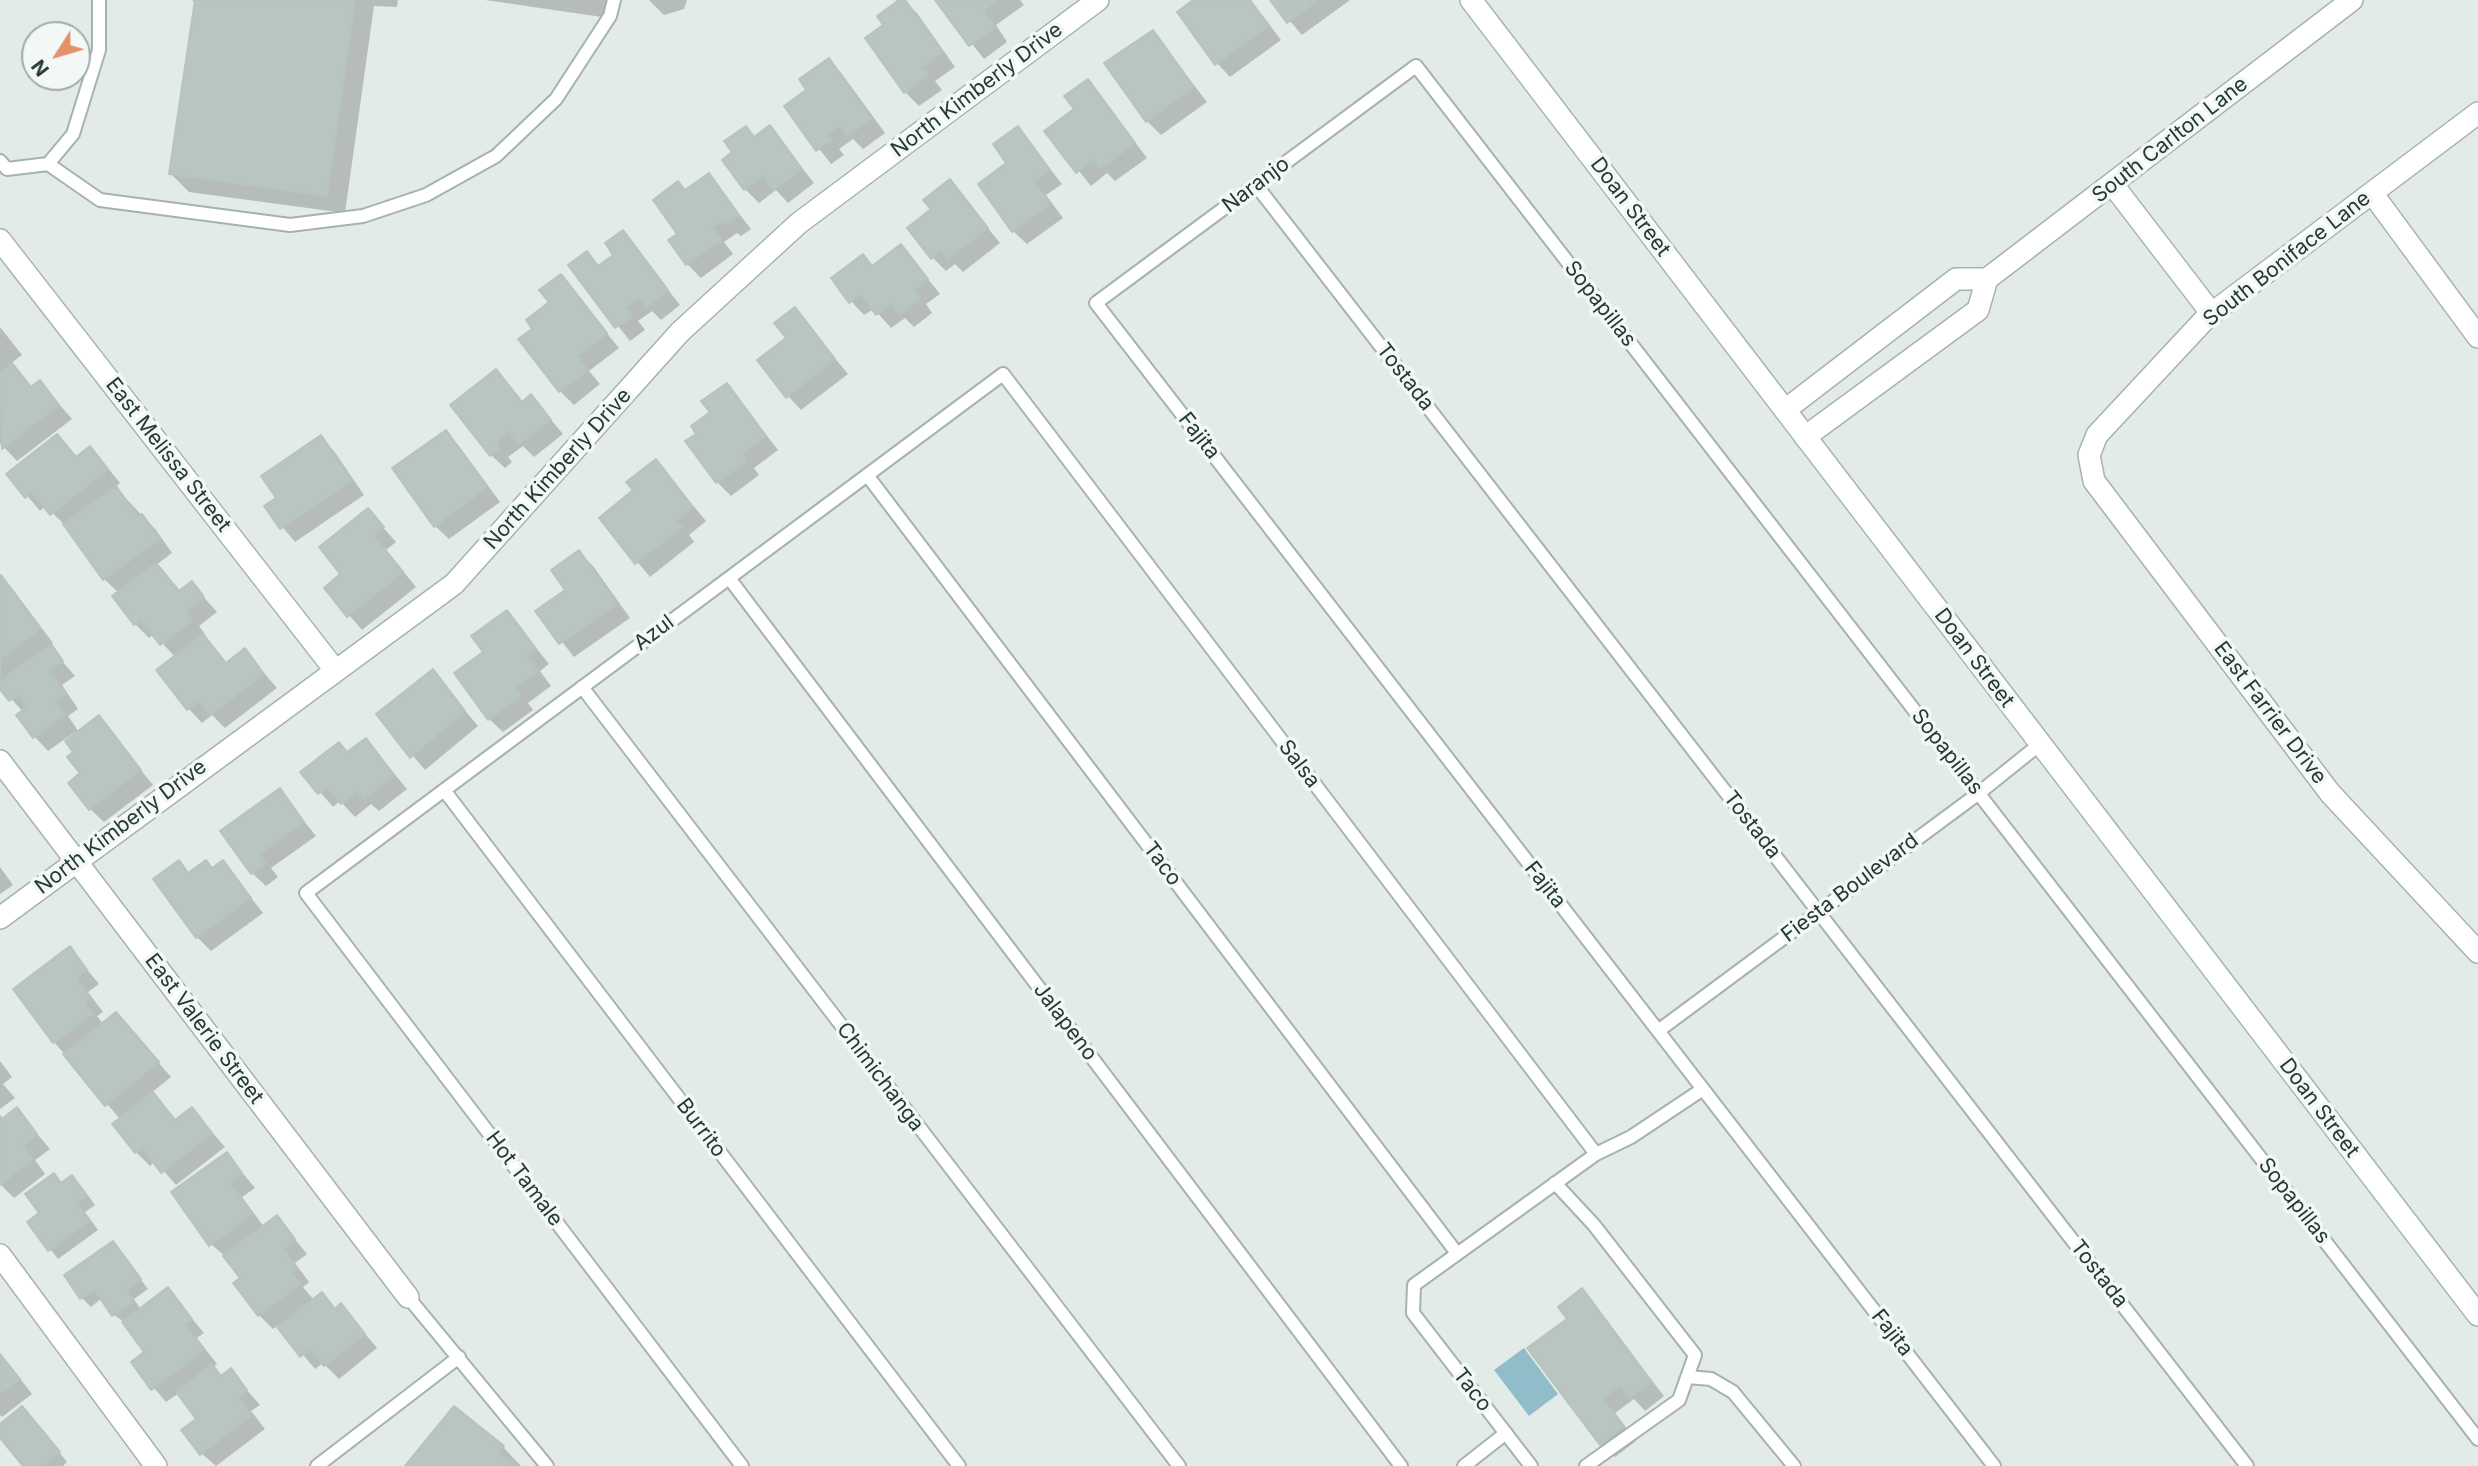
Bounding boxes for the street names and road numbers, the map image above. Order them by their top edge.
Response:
street label: North Kimberly Drive [886,17,1068,163]
street label: South Carlton Lane [2087,71,2253,209]
street label: Naranjo [1218,152,1294,218]
street label: Doan Street [1585,153,1675,261]
street label: South Boniface Lane [2198,186,2376,332]
street label: Sopapillas [1559,256,1641,352]
street label: Tostada [1371,338,1439,416]
street label: East Melissa Street [100,373,236,537]
street label: North Kimberly Drive [479,383,637,555]
street label: Fajita [1173,408,1225,464]
street label: Doan Street [1929,604,2019,712]
street label: Azul [629,610,679,656]
street label: East Farrier Drive [2208,637,2332,789]
street label: Sopapillas [1906,704,1988,800]
street label: Salsa [1273,735,1325,793]
street label: North Kimberly Drive [30,754,212,900]
street label: Tostada [1718,786,1786,864]
street label: Fiesta Boulevard [1777,828,1923,948]
street label: Taco [1137,837,1187,891]
street label: Fajita [1519,857,1571,913]
street label: East Valerie Street [139,949,269,1109]
street label: Jalapeno [1028,978,1102,1066]
street label: Chimichanga [831,1018,929,1136]
street label: Doan Street [2274,1054,2364,1162]
street label: Burrito [671,1094,731,1162]
street label: Hot Tamale [480,1127,568,1231]
street label: Sopapillas [2253,1153,2335,1249]
street label: Tostada [2065,1235,2133,1313]
street label: Fajita [1866,1305,1918,1361]
street label: Taco [1447,1363,1497,1417]

